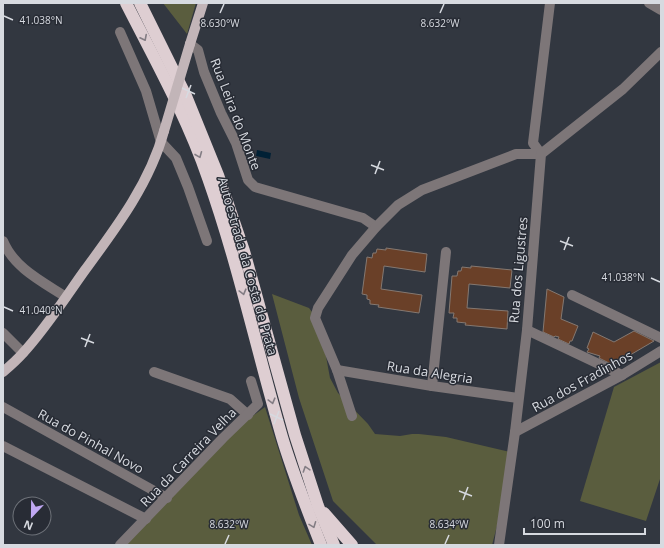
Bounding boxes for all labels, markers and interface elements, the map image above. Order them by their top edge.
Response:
text: 41.038°N [19,13,63,27]
text: 8.630°W [200,16,240,30]
text: 8.632°W [420,16,460,30]
one-way arrow [139,34,147,41]
street label: Rua Leira do Monte [206,55,266,173]
one-way arrow [194,152,202,159]
street label: Autoestrada da Costa de Prata [214,175,282,357]
street label: Rua dos Ligustres [504,216,532,324]
text: 41.038°N [601,270,645,284]
one-way arrow [238,289,247,296]
text: 41.040°N [19,303,63,317]
street label: Rua dos Fradinhos [528,346,636,416]
street label: Rua da Alegria [386,356,474,388]
one-way arrow [268,398,276,405]
street label: Rua do Pinhal Novo [35,404,147,478]
street label: Rua da Carreira Velha [136,404,240,510]
one-way arrow [302,466,311,473]
north arrow [12,496,52,536]
scale bar [524,510,645,536]
text: 100 m [530,515,565,532]
text: N [21,517,35,534]
text: 8.632°W [209,517,249,531]
text: 8.634°W [429,517,469,531]
one-way arrow [309,521,317,528]

